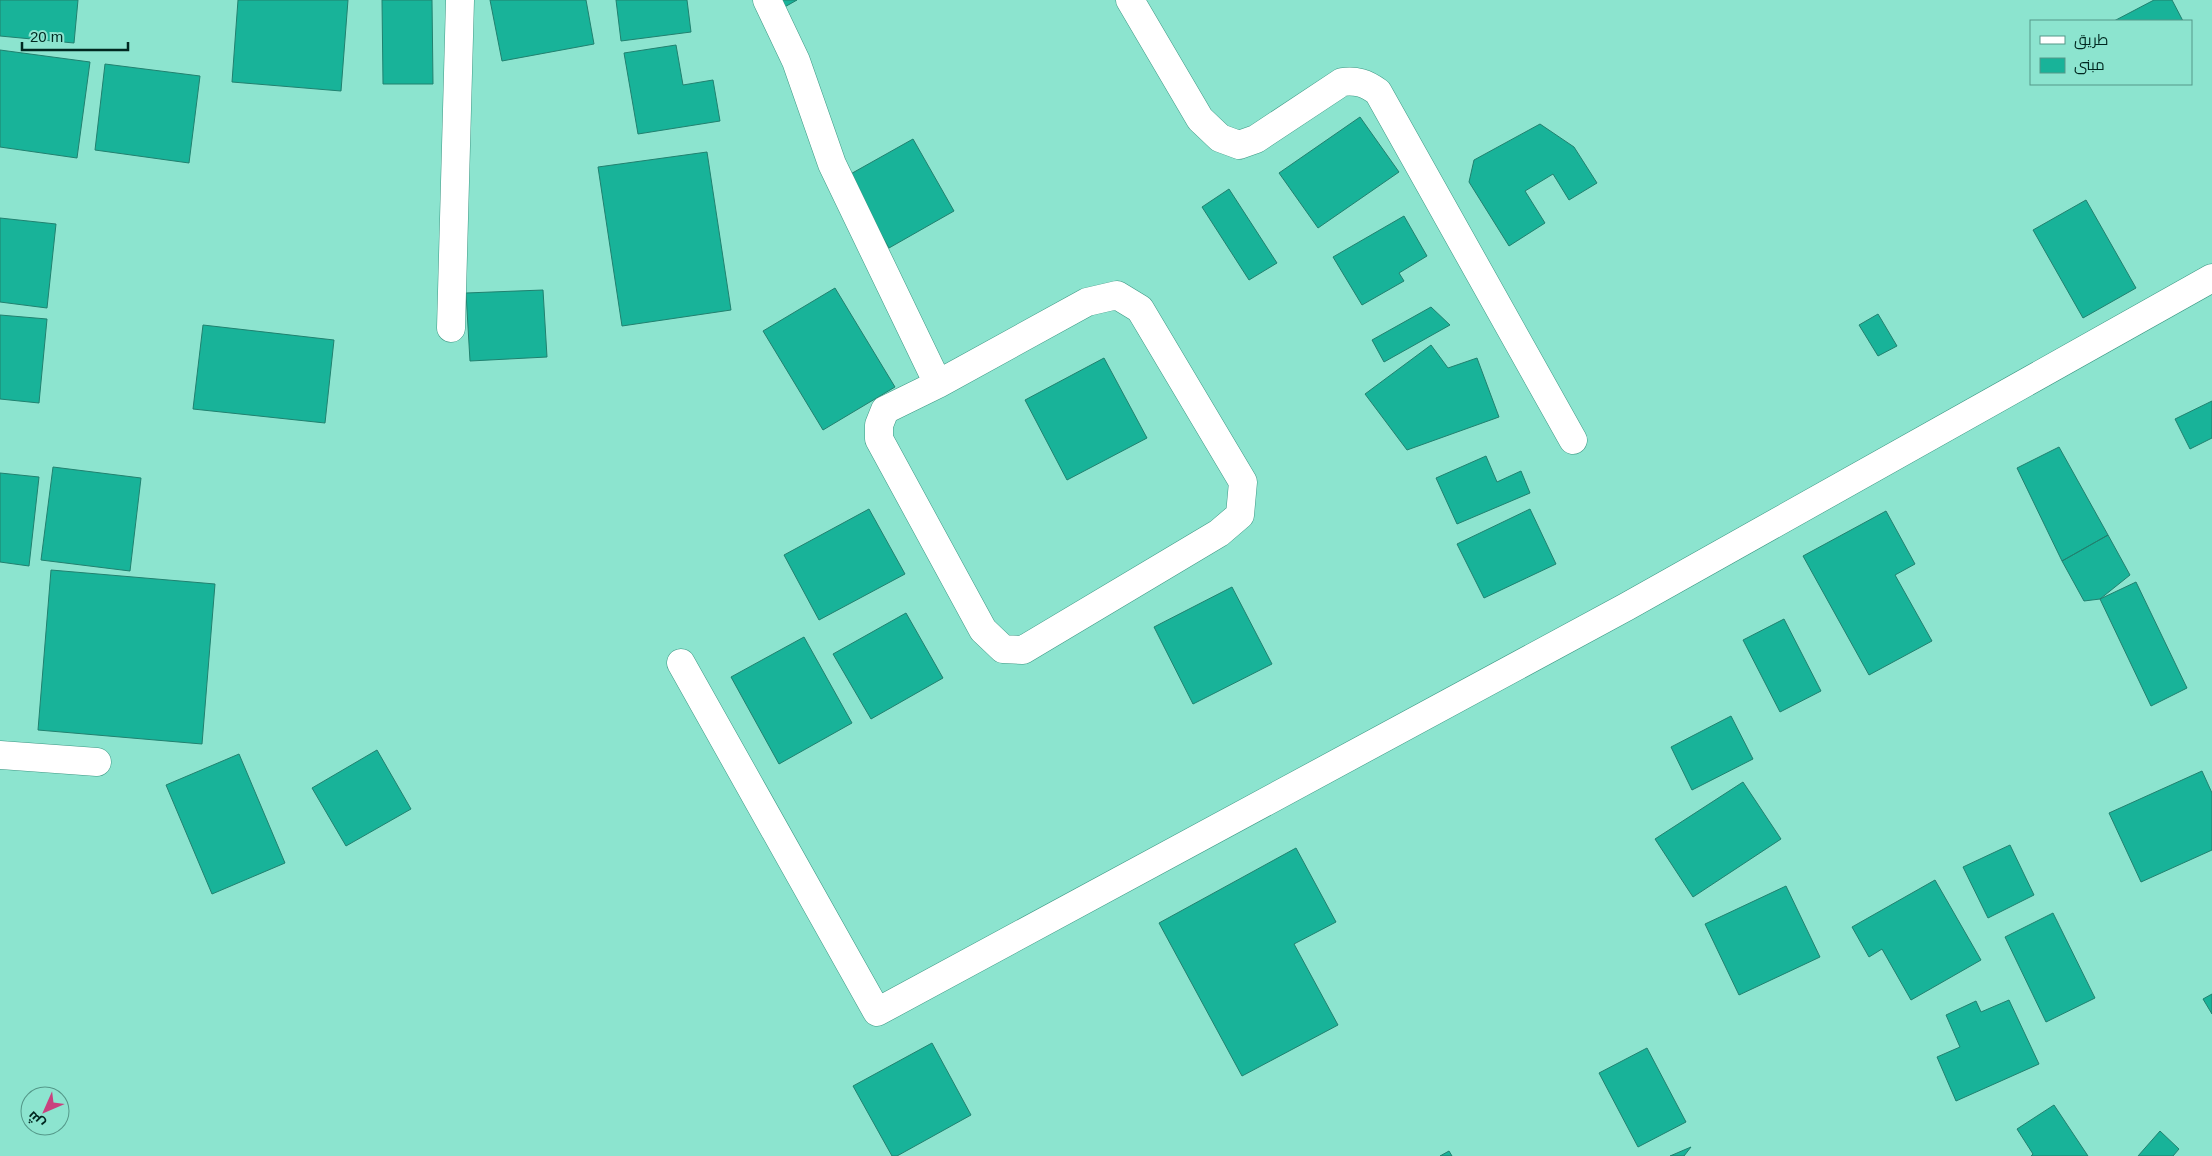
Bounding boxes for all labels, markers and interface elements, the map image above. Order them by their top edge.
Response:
scale bar [22,20,129,52]
legend [2030,20,2192,85]
text: 20 m [30,28,63,45]
text: طريق [2074,31,2108,50]
text: مبنى [2074,56,2105,75]
north arrow [20,1086,70,1136]
text: ش [24,1107,49,1132]

